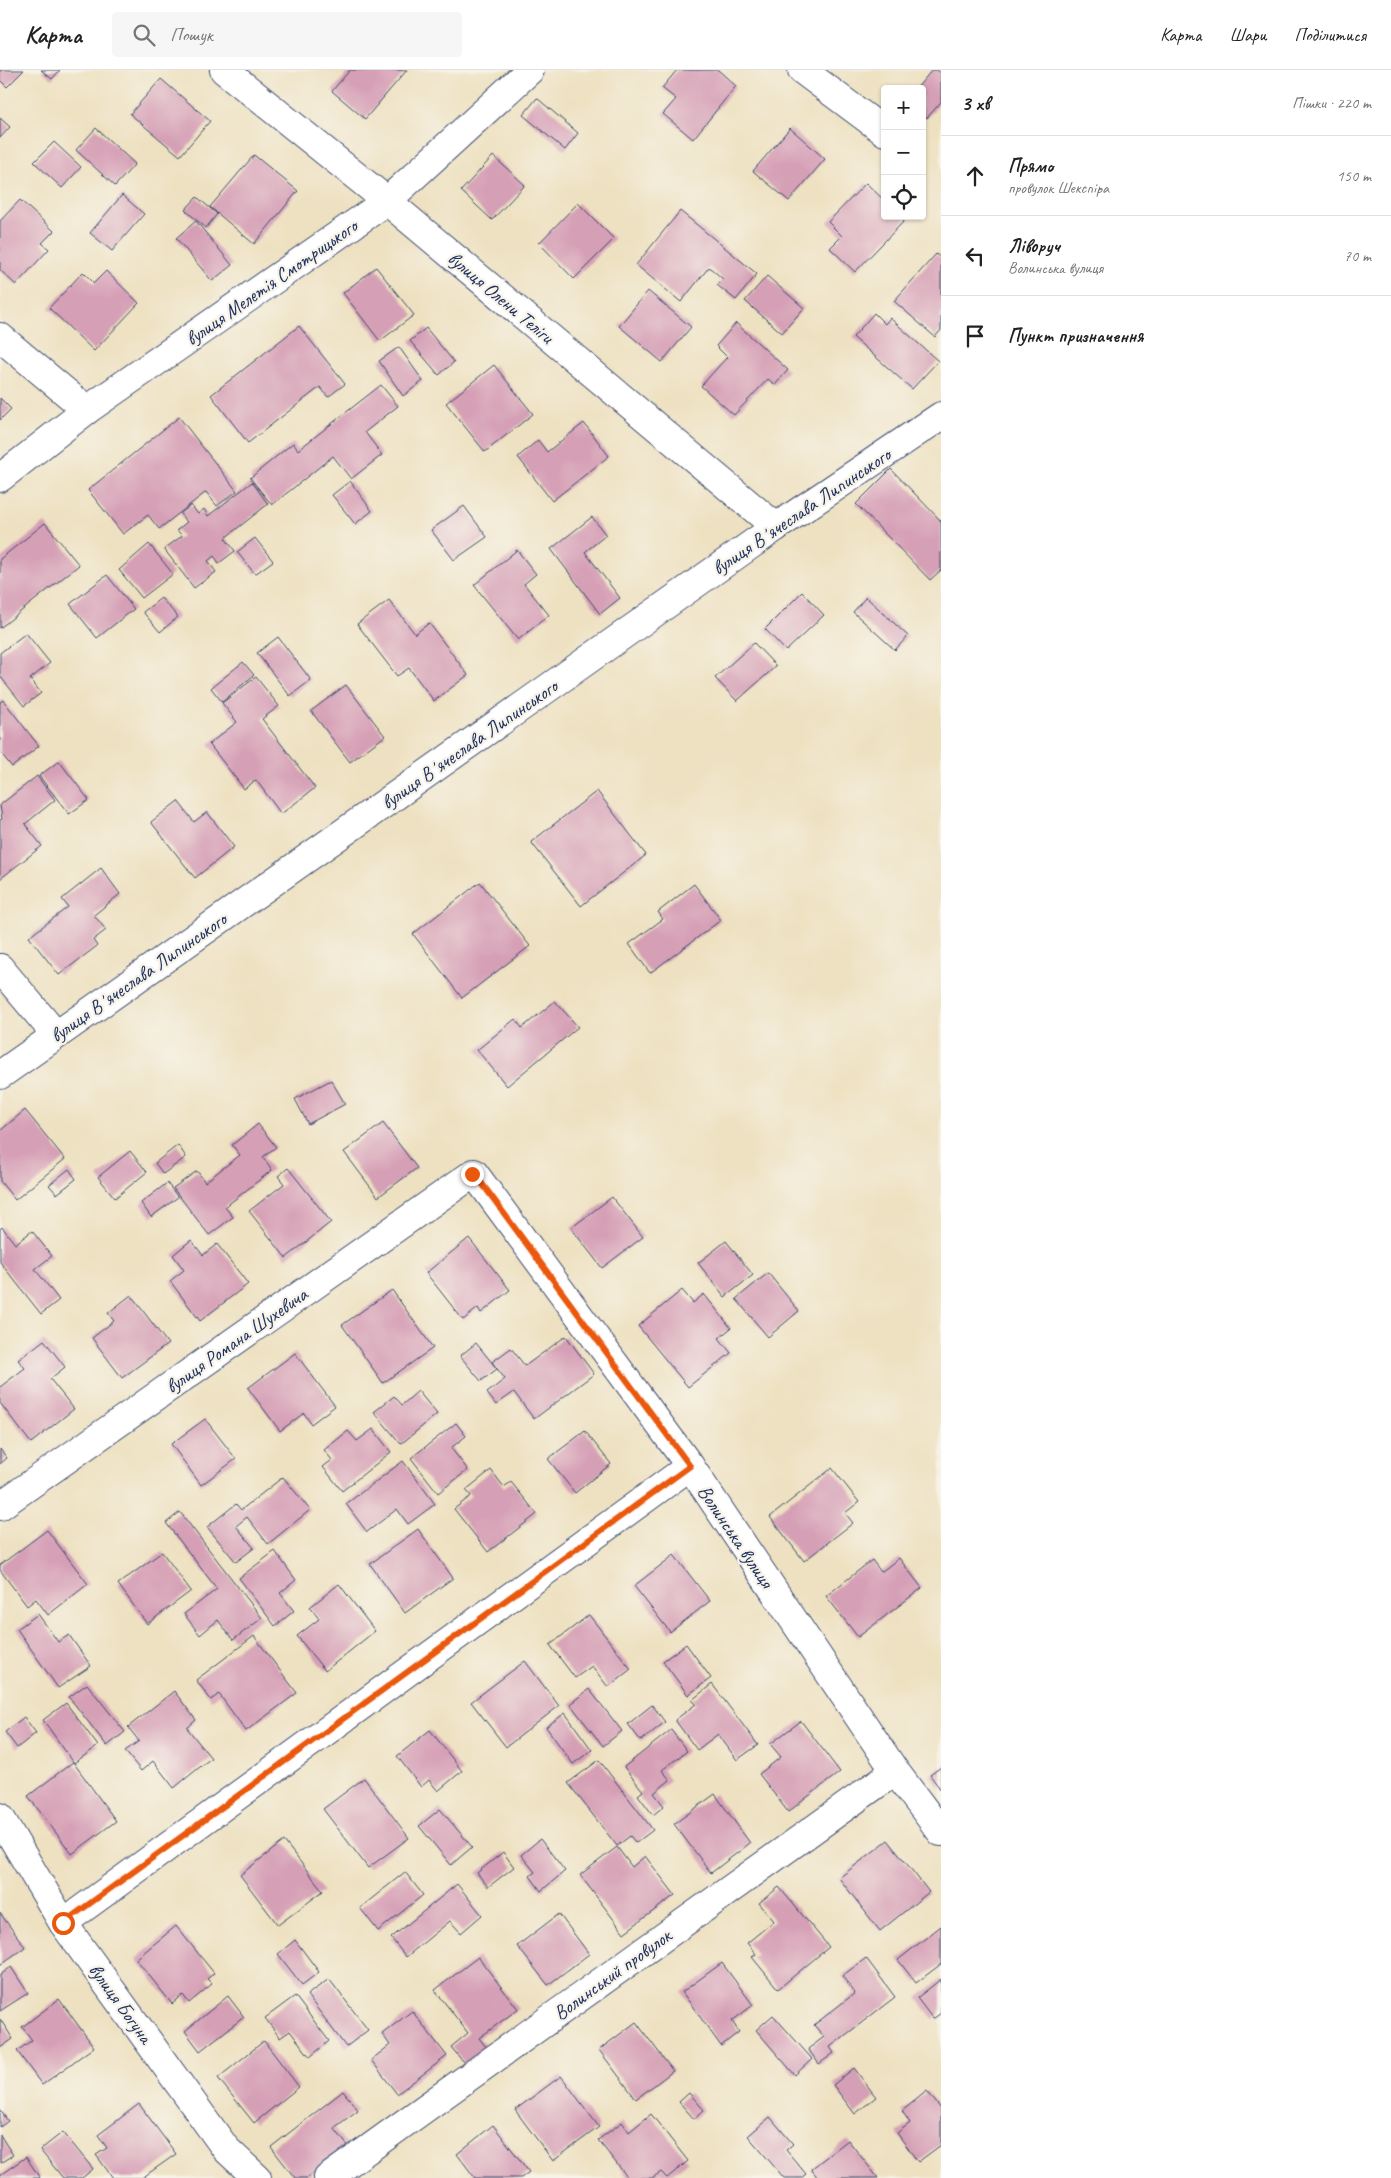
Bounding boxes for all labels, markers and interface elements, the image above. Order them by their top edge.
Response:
search box [112,12,462,57]
text: Карта [25,20,82,50]
icon: search [130,21,158,49]
text: Пошук [170,23,213,47]
text: Карта [1160,24,1201,46]
text: Шари [1229,24,1266,46]
text: Поділитися [1294,24,1366,46]
map controls [881,85,926,220]
button: + [881,85,926,130]
text: 3 хв [961,90,990,116]
text: Пішки · 220 m [1292,93,1371,113]
button: − [881,130,926,175]
text: Прямо [1008,154,1053,178]
icon: ahead [961,162,989,190]
text: 150 m [1337,166,1371,186]
button: locate [881,175,926,220]
text: провулок Шекспіра [1008,178,1109,198]
street label: вулиця Мелетія Смотрицького [180,212,364,351]
text: Ліворуч [1008,234,1060,258]
icon: left [961,242,989,270]
street label: вулиця Олени Теліги [443,246,560,350]
text: 70 m [1344,246,1371,266]
text: Волинська вулиця [1008,258,1103,278]
icon: arrive [961,322,989,350]
text: Пункт призначення [1008,324,1143,348]
street label: вулиця Вʼячеслава Липинського [707,441,897,581]
street label: вулиця Вʼячеслава Липинського [376,673,564,815]
street label: вулиця Вʼячеслава Липинського [45,906,233,1048]
route end [461,1163,484,1186]
street label: вулиця Романа Шухевича [160,1281,313,1399]
street label: Волинська вулиця [692,1480,780,1594]
route start [52,1912,75,1935]
street label: Волинський провулок [549,1922,677,2025]
street label: вулиця Богуна [83,1958,159,2050]

